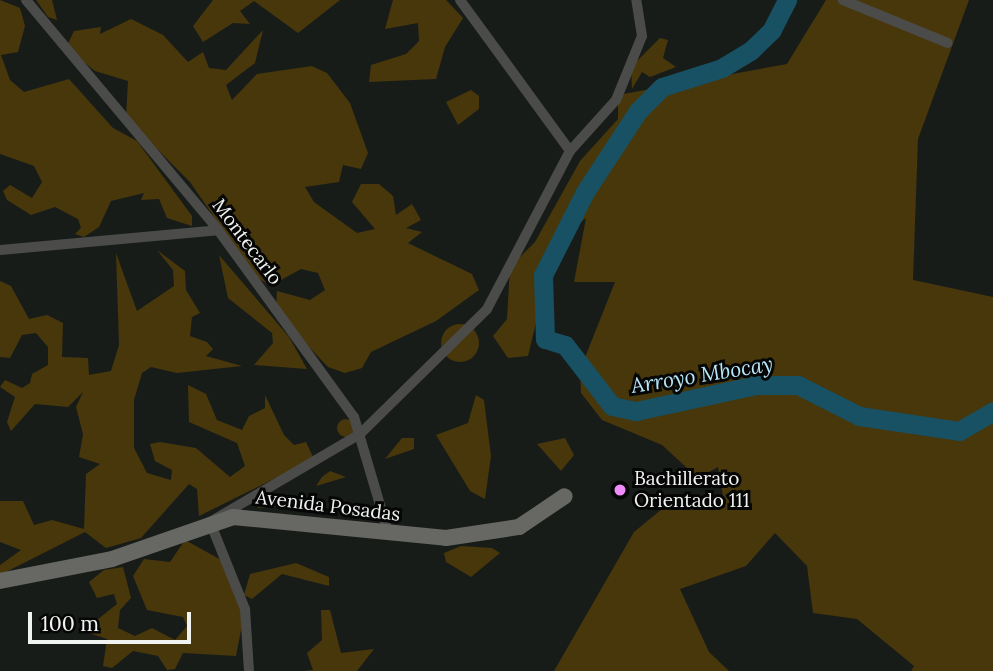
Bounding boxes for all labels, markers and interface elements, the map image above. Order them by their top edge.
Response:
street label: Montecarlo [207,195,287,289]
water label: Arroyo Mbocay [629,351,775,399]
place label: Bachillerato Orientado 111 [634,468,750,512]
marker: Bachillerato Orientado 111 [612,482,628,498]
street label: Avenida Posadas [254,486,402,526]
scale bar [32,598,194,642]
text: 100 m [41,610,99,637]

